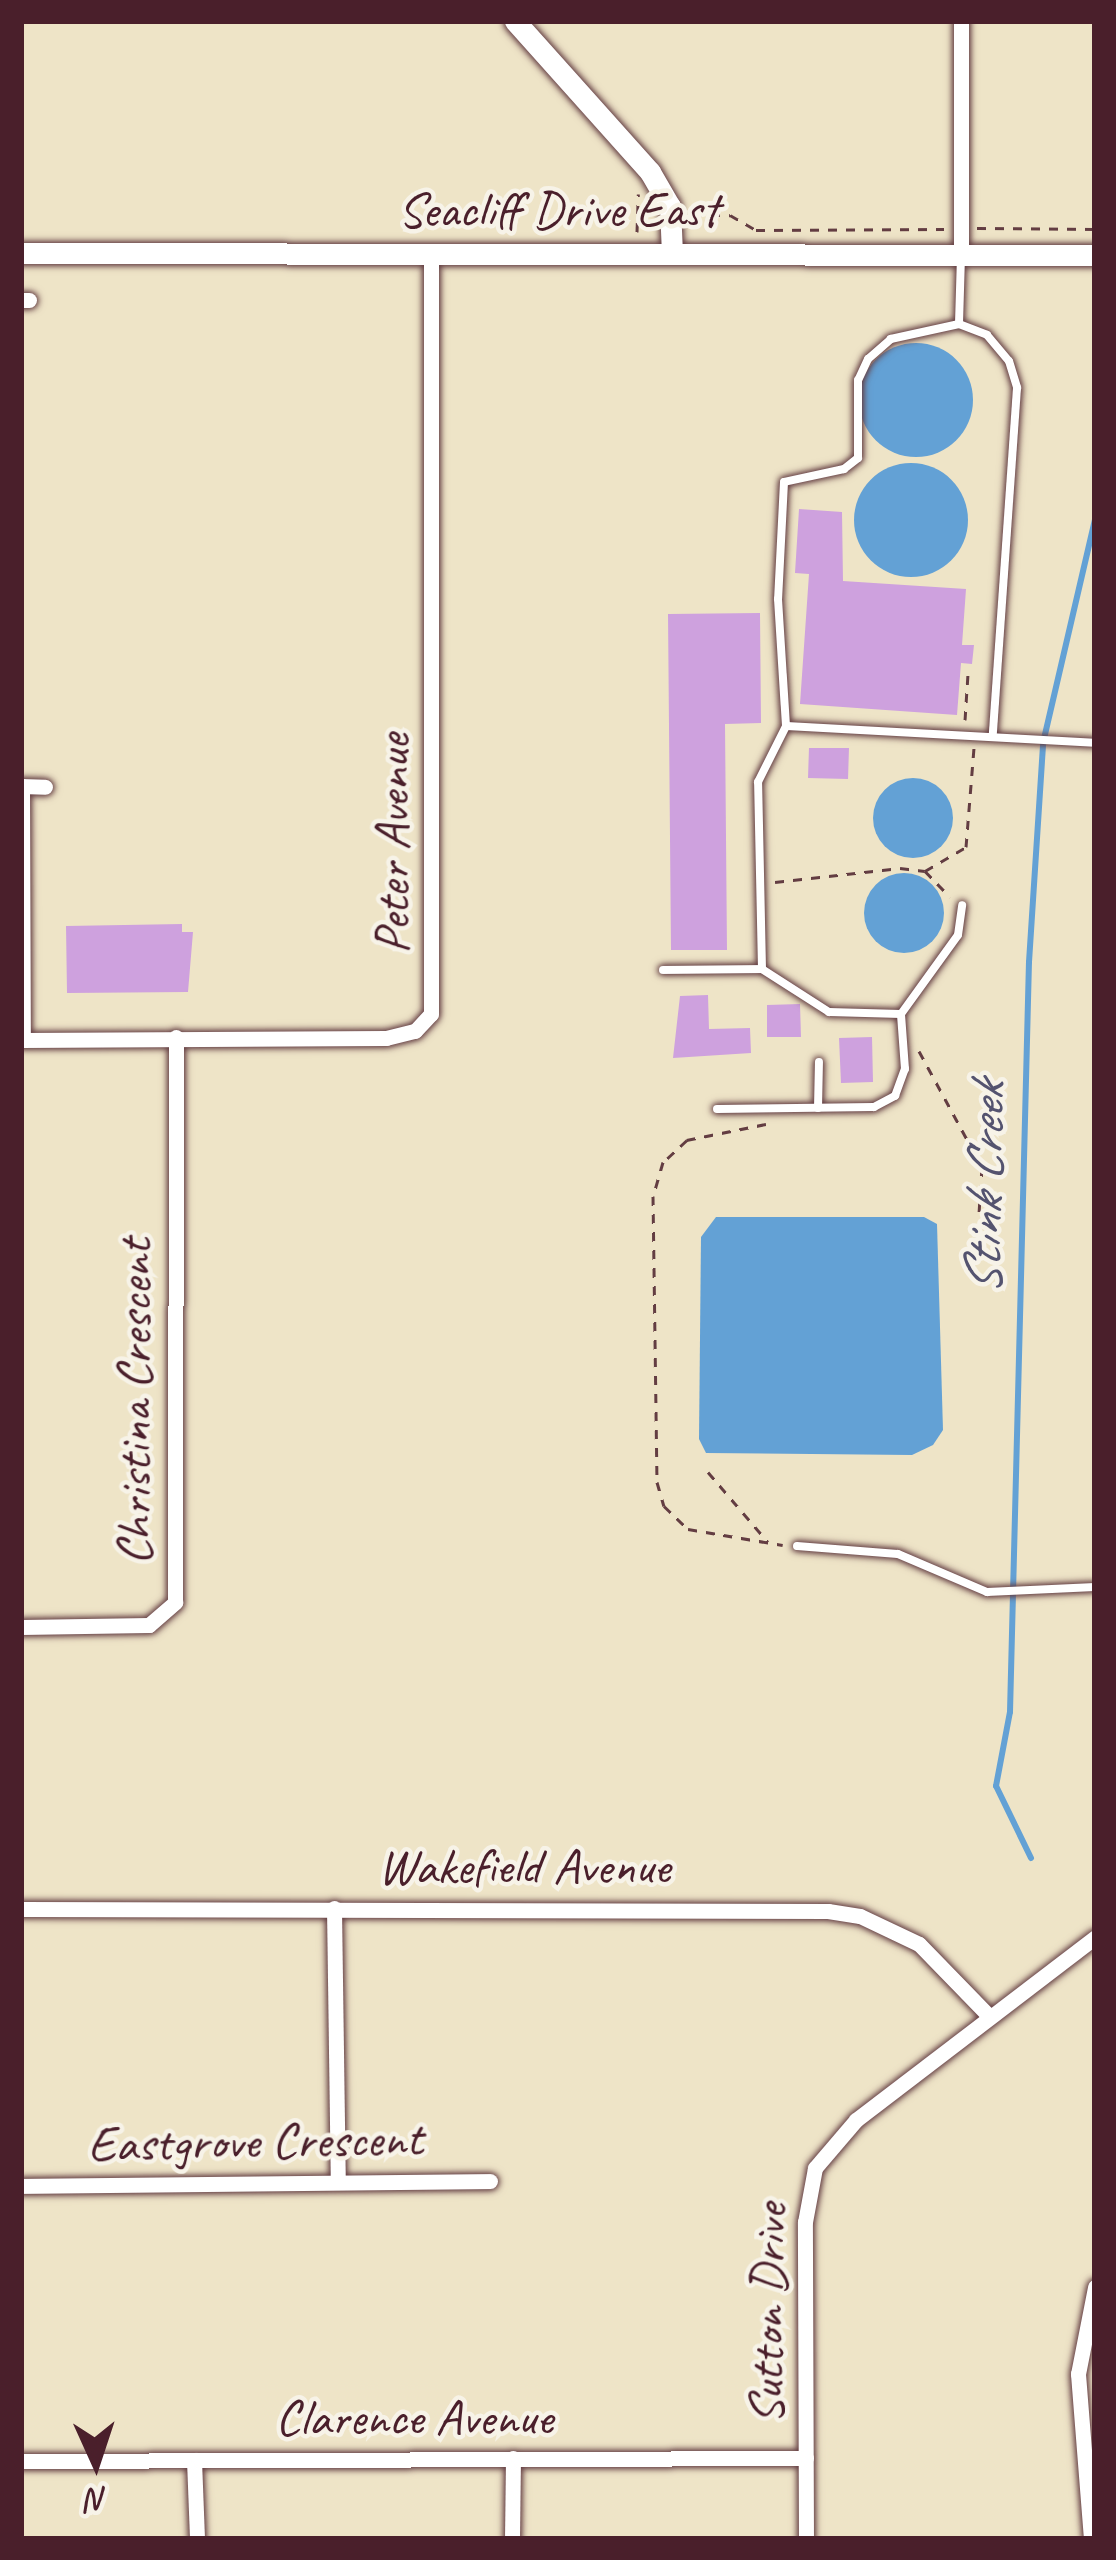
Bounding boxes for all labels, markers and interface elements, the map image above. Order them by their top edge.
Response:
street label: Seacliff Drive East [397,178,719,240]
street label: Peter Avenue [361,734,423,954]
water label: Stink Creek [950,1082,1018,1296]
street label: Christina Crescent [103,1238,165,1566]
street label: Wakefield Avenue [378,1835,670,1897]
street label: Eastgrove Crescent [87,2107,423,2175]
street label: Sutton Drive [734,2203,800,2425]
street label: Clarence Avenue [275,2386,553,2448]
north arrow [36,2404,156,2524]
text: N [87,2478,109,2521]

